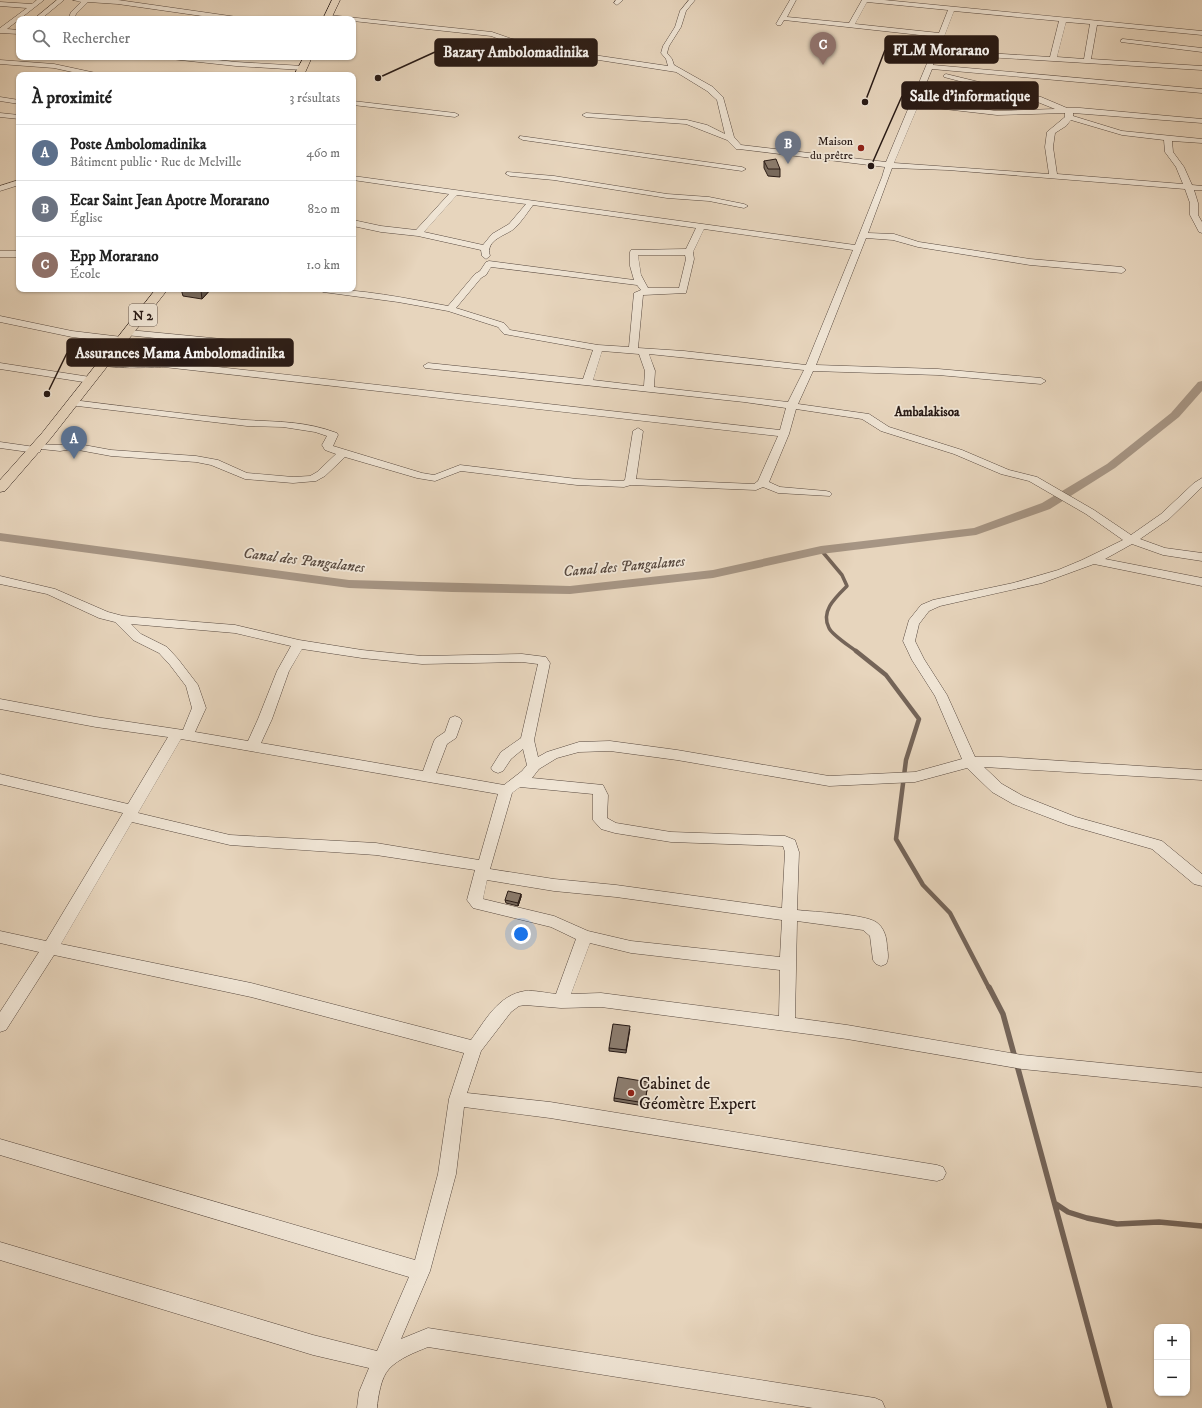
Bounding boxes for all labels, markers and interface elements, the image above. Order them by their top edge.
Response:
search box [16,16,356,60]
icon: search [30,27,52,49]
text: Rechercher [62,29,130,48]
pin: C [810,32,836,65]
callout: FLM Morarano [885,36,998,63]
callout: Bazary Ambolomadinika [435,39,597,66]
text: FLM Morarano [893,41,990,60]
text: Bazary Ambolomadinika [443,43,590,62]
callout: Salle d'informatique [902,82,1038,109]
text: À proximité [32,87,112,109]
text: Salle d'informatique [910,87,1031,107]
text: 3 résultats [289,90,340,106]
pin: B [775,131,801,164]
place label: Maison du prêtre [810,134,854,163]
text: Poste Ambolomadinika [70,135,206,154]
marker: Maison du prêtre [856,143,866,153]
text: A [41,145,49,161]
text: 460 m [306,145,340,161]
text: Bâtiment public · Rue de Melville [70,154,241,170]
text: Ecar Saint Jean Apotre Morarano [70,191,269,210]
text: B [41,201,49,217]
text: 820 m [308,201,340,217]
text: Église [70,210,103,226]
text: Epp Morarano [70,247,159,266]
text: C [41,257,49,273]
text: 1.0 km [306,257,340,273]
text: École [70,266,100,282]
road number: N 2 [129,304,157,326]
callout: Assurances Mama Ambolomadinika [67,339,293,366]
text: Assurances Mama Ambolomadinika [74,344,285,363]
district label: Ambalakisoa [893,404,960,420]
pin: A [61,426,87,459]
water label: Canal des Pangalanes [242,544,366,577]
water label: Canal des Pangalanes [562,552,686,581]
your location [511,924,531,944]
place label: Cabinet de Géomètre Expert [639,1073,757,1115]
marker: Cabinet de Géomètre Expert [626,1088,636,1098]
map controls [1154,1324,1190,1396]
button: + [1154,1324,1190,1360]
button: − [1154,1360,1190,1396]

